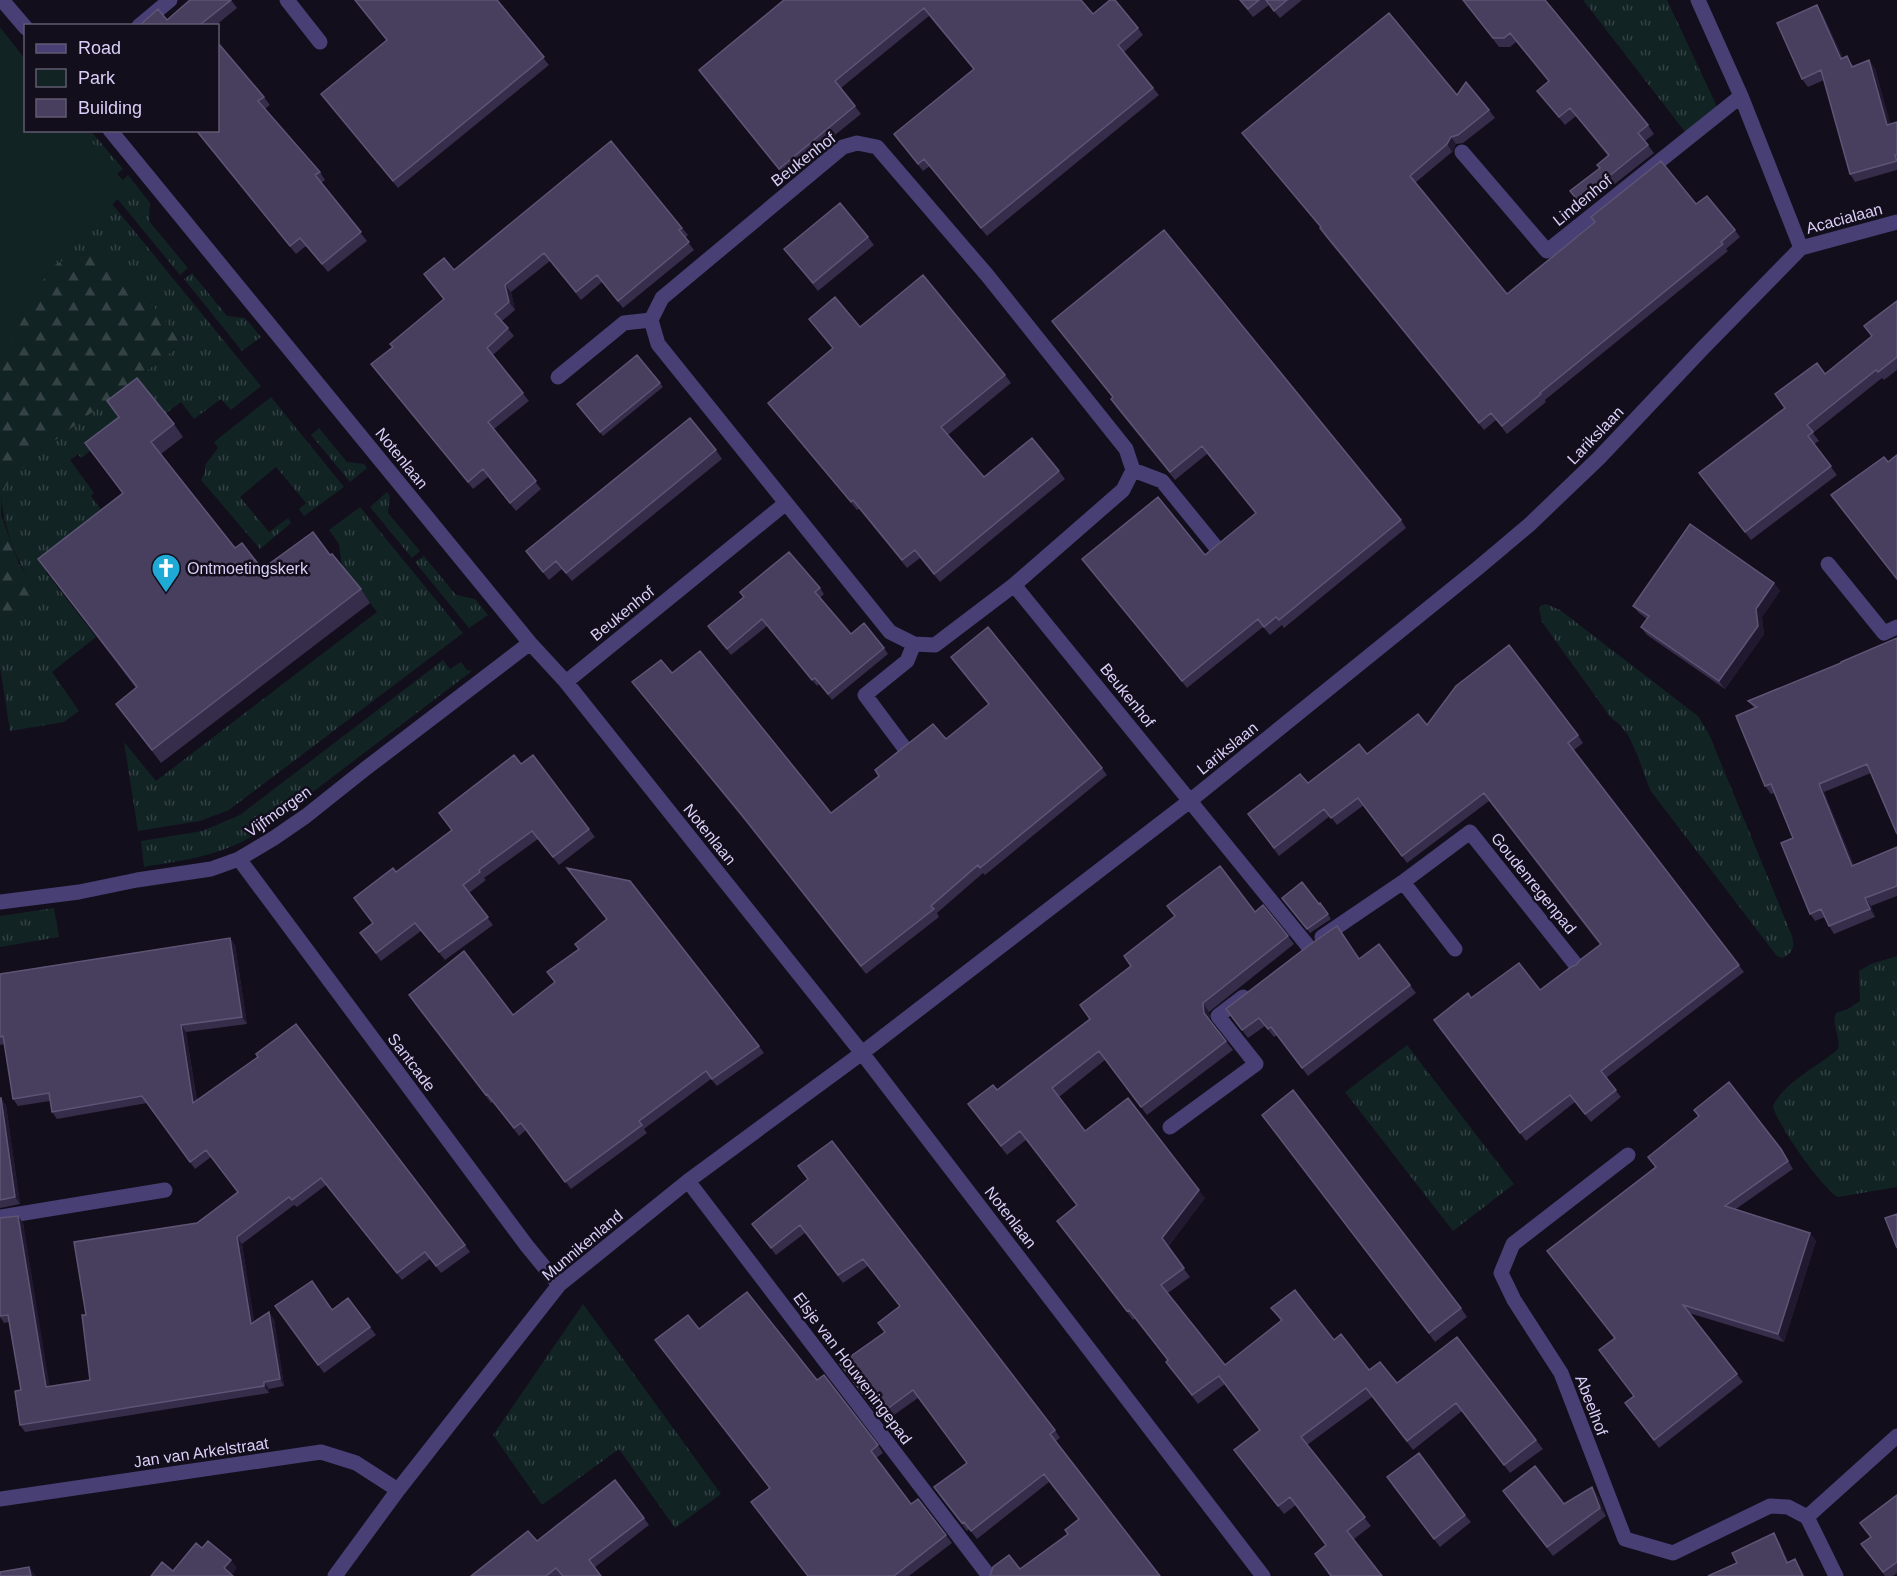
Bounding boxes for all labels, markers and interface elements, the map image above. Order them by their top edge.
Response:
legend [24,24,219,132]
text: Road [78,38,121,58]
text: Park [78,68,116,88]
text: Building [78,98,142,118]
street label: Beukenhof [768,129,839,190]
street label: Lindenhof [1550,171,1615,229]
street label: Acacialaan [1804,200,1884,237]
street label: Larikslaan [1564,403,1627,467]
street label: Notenlaan [372,425,431,492]
church icon: Ontmoetingskerk [150,552,182,594]
place label: Ontmoetingskerk [187,560,309,577]
street label: Beukenhof [587,582,658,644]
street label: Beukenhof [1097,660,1159,731]
street label: Larikslaan [1194,719,1261,778]
street label: Vijfmorgen [242,783,314,840]
street label: Notenlaan [680,801,739,868]
street label: Goudenregenpad [1488,830,1579,937]
street label: Santcade [384,1030,439,1094]
street label: Notenlaan [981,1183,1040,1251]
street label: Munnikenland [539,1207,626,1284]
street label: Elsje van Houweningepad [790,1289,915,1447]
street label: Abeelhof [1572,1373,1611,1438]
street label: Jan van Arkelstraat [133,1435,270,1470]

